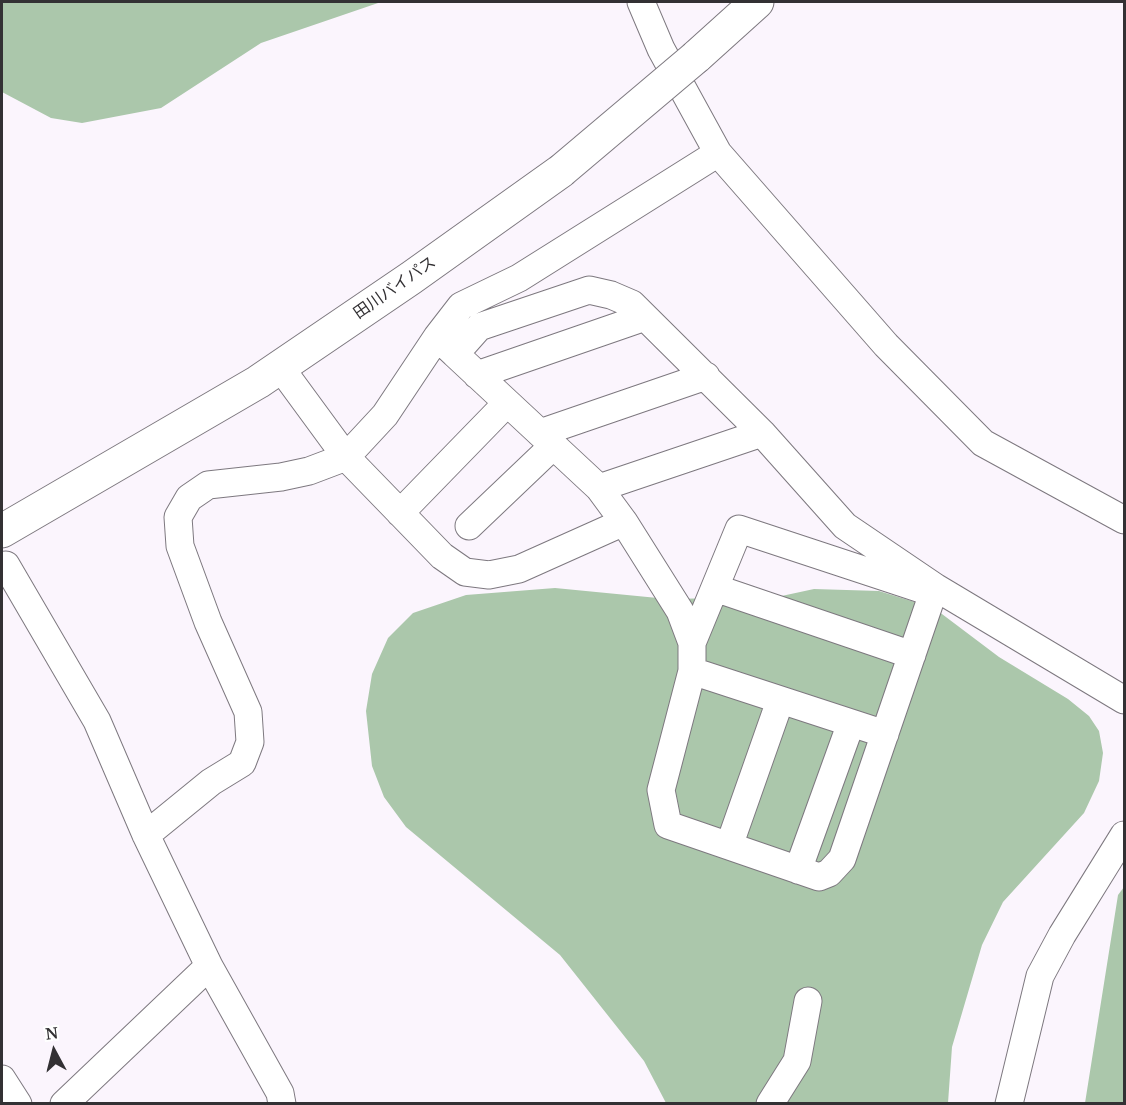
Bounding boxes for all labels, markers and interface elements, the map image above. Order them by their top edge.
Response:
street label: 田川バイパス [350,253,440,323]
north arrow [24,1021,84,1081]
text: N [44,1021,59,1045]

